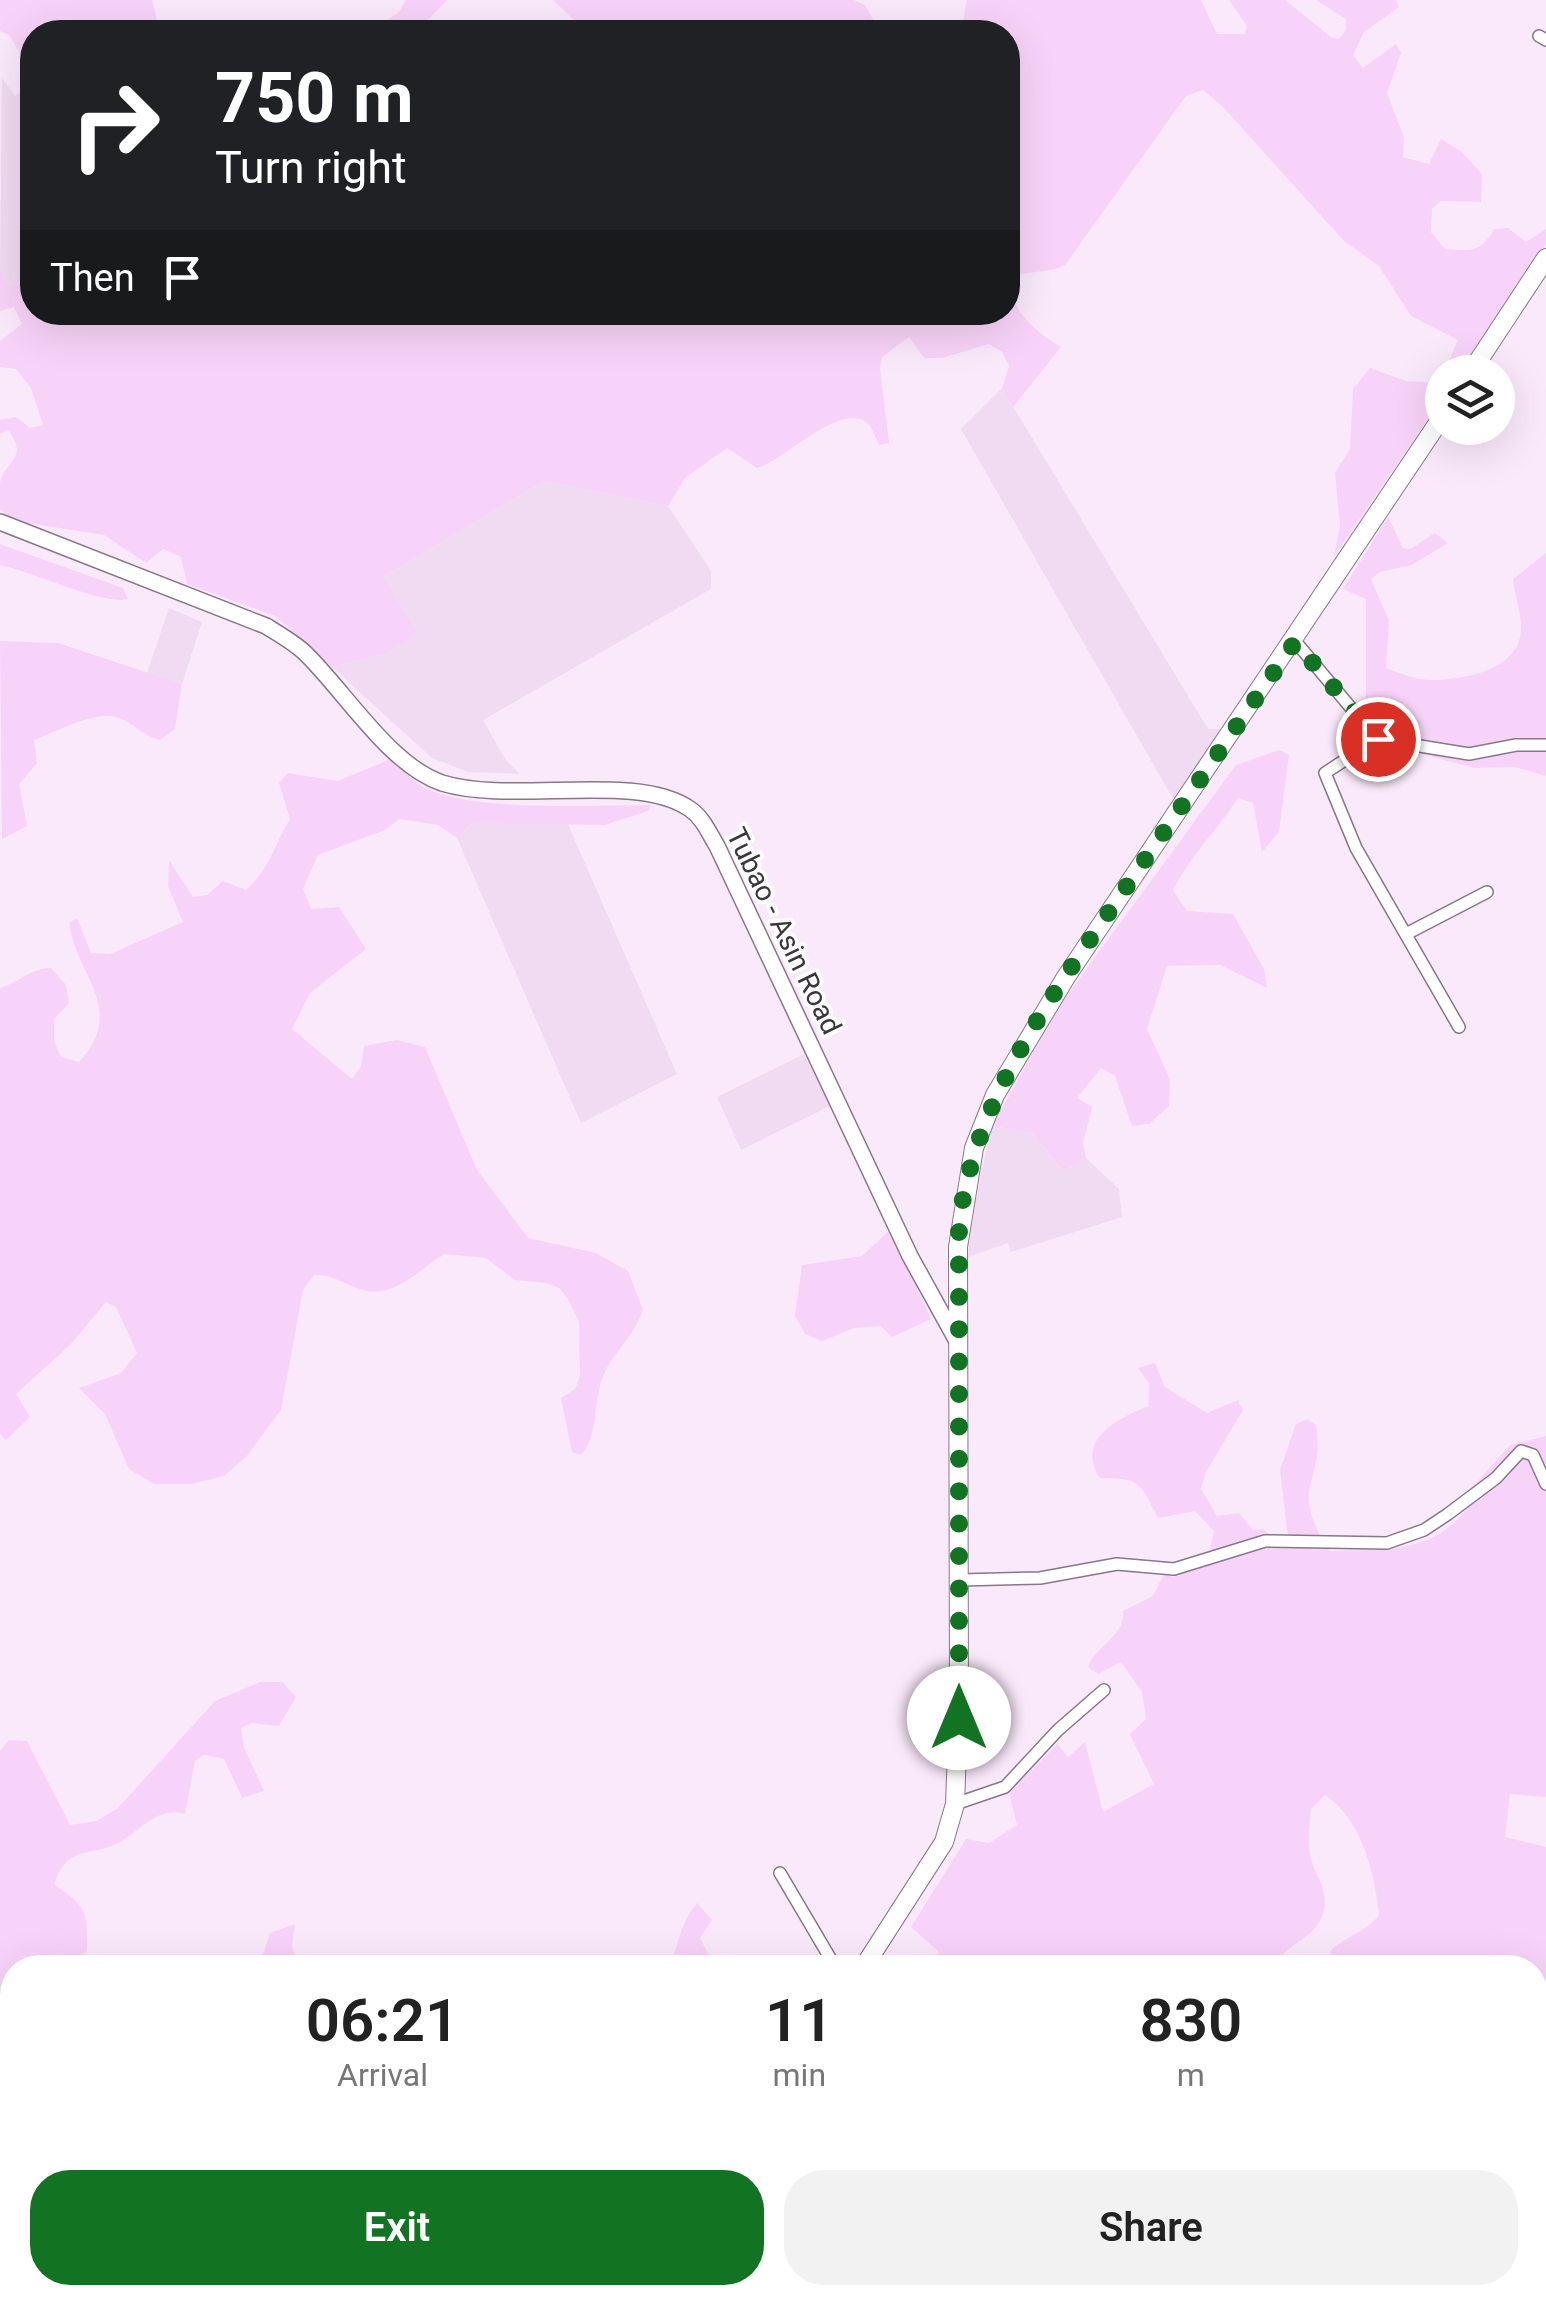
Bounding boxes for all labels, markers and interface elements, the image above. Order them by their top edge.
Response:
text: 750 m [215,57,414,139]
icon: right [50,60,180,190]
text: Turn right [215,141,407,194]
icon: arrive [155,250,210,305]
text: Then [50,256,135,300]
map controls [1425,355,1515,445]
button: layers [1425,355,1515,445]
pin [1336,697,1421,782]
icon: arrive [1351,712,1406,767]
street label: Tubao - Asin Road [720,822,848,1040]
position arrow [907,1666,1011,1770]
text: 06:21 [306,1985,459,2056]
text: 11 [765,1985,834,2056]
text: 830 [1139,1985,1242,2056]
text: Arrival [337,2056,428,2094]
text: min [773,2056,826,2094]
text: m [1177,2056,1205,2094]
button: Exit [30,2170,764,2285]
button: Share [784,2170,1518,2285]

